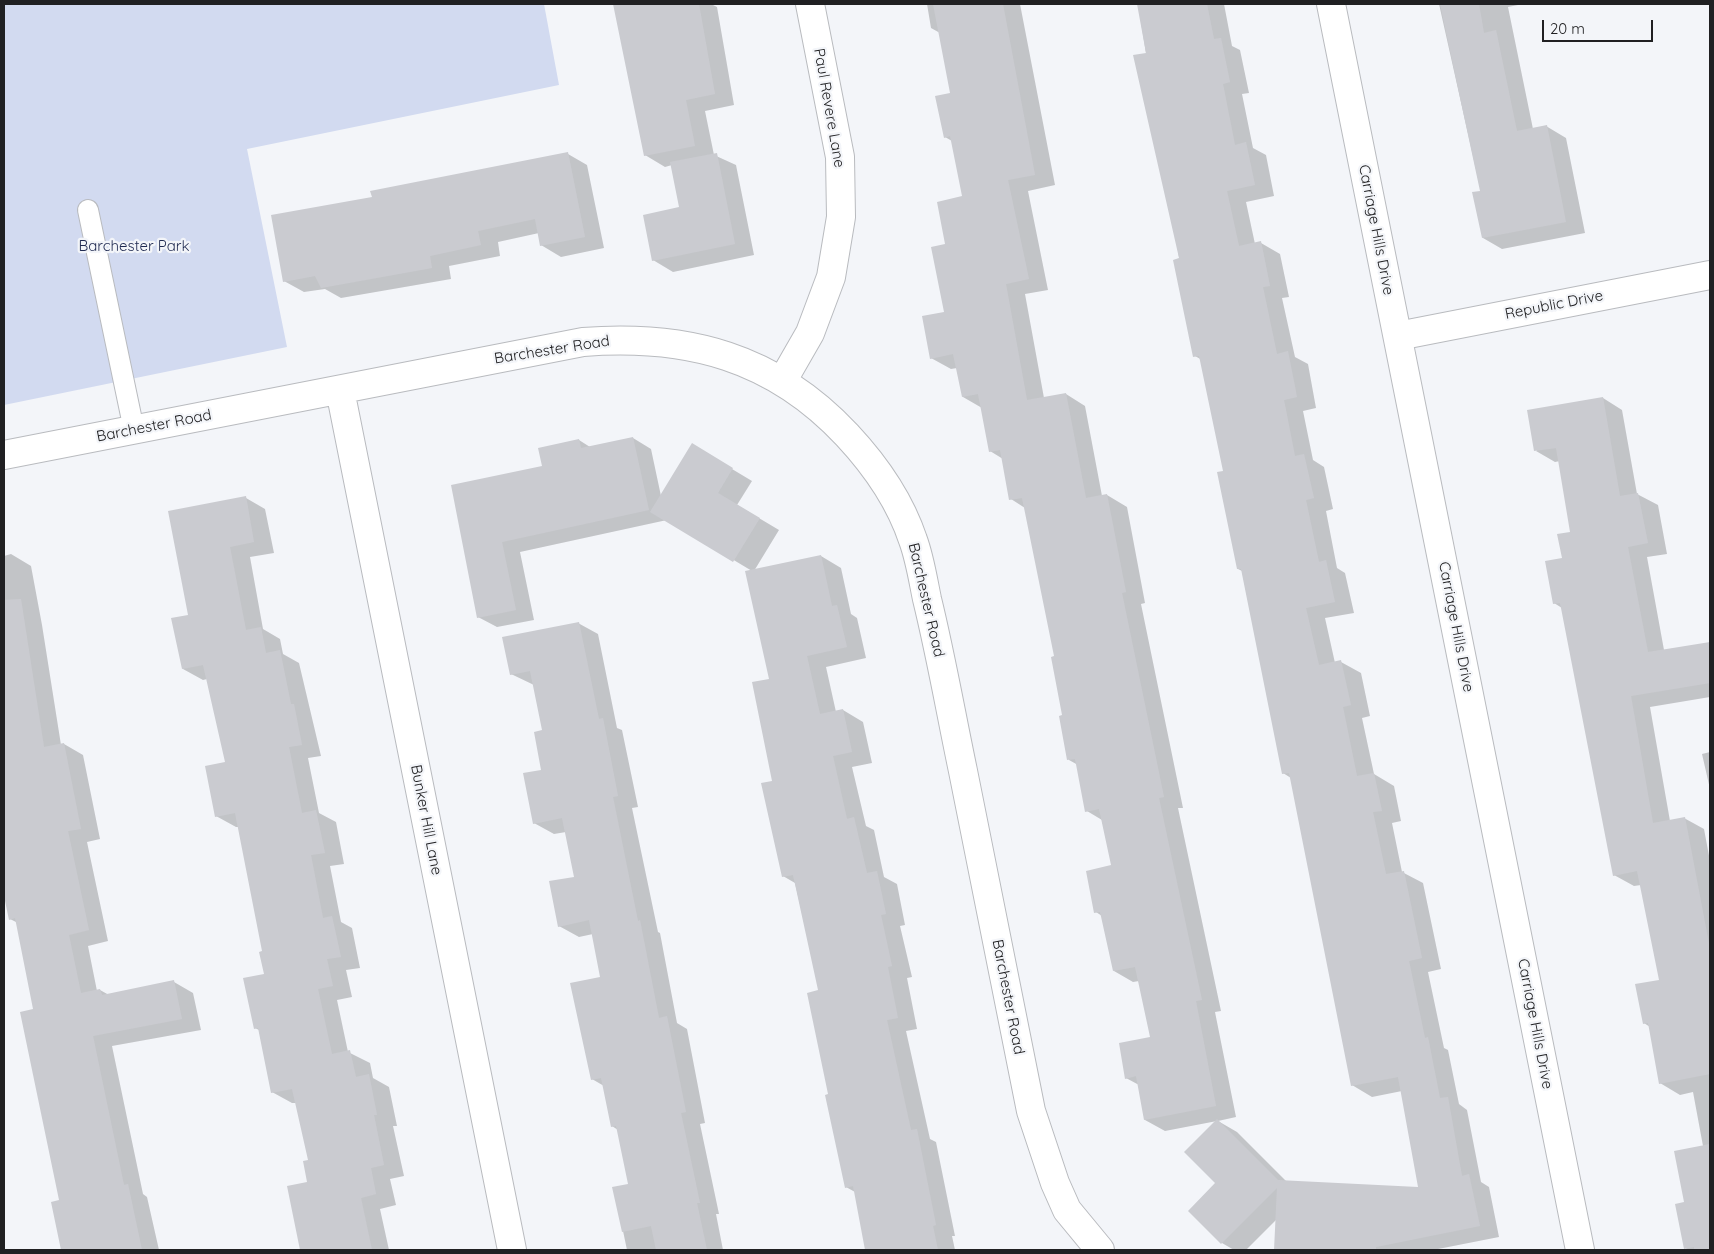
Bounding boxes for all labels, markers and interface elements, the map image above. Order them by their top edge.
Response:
scale bar [1544,10,1655,42]
text: 20 m [1550,19,1585,38]
street label: Paul Revere Lane [810,47,848,169]
street label: Carriage Hills Drive [1355,163,1397,297]
park label: Barchester Park [78,237,190,255]
street label: Republic Drive [1503,287,1605,323]
street label: Barchester Road [493,332,611,368]
street label: Barchester Road [95,406,213,446]
street label: Barchester Road [904,541,948,659]
street label: Carriage Hills Drive [1435,560,1477,694]
street label: Bunker Hill Lane [406,763,446,877]
street label: Barchester Road [988,938,1028,1056]
street label: Carriage Hills Drive [1514,957,1556,1091]

